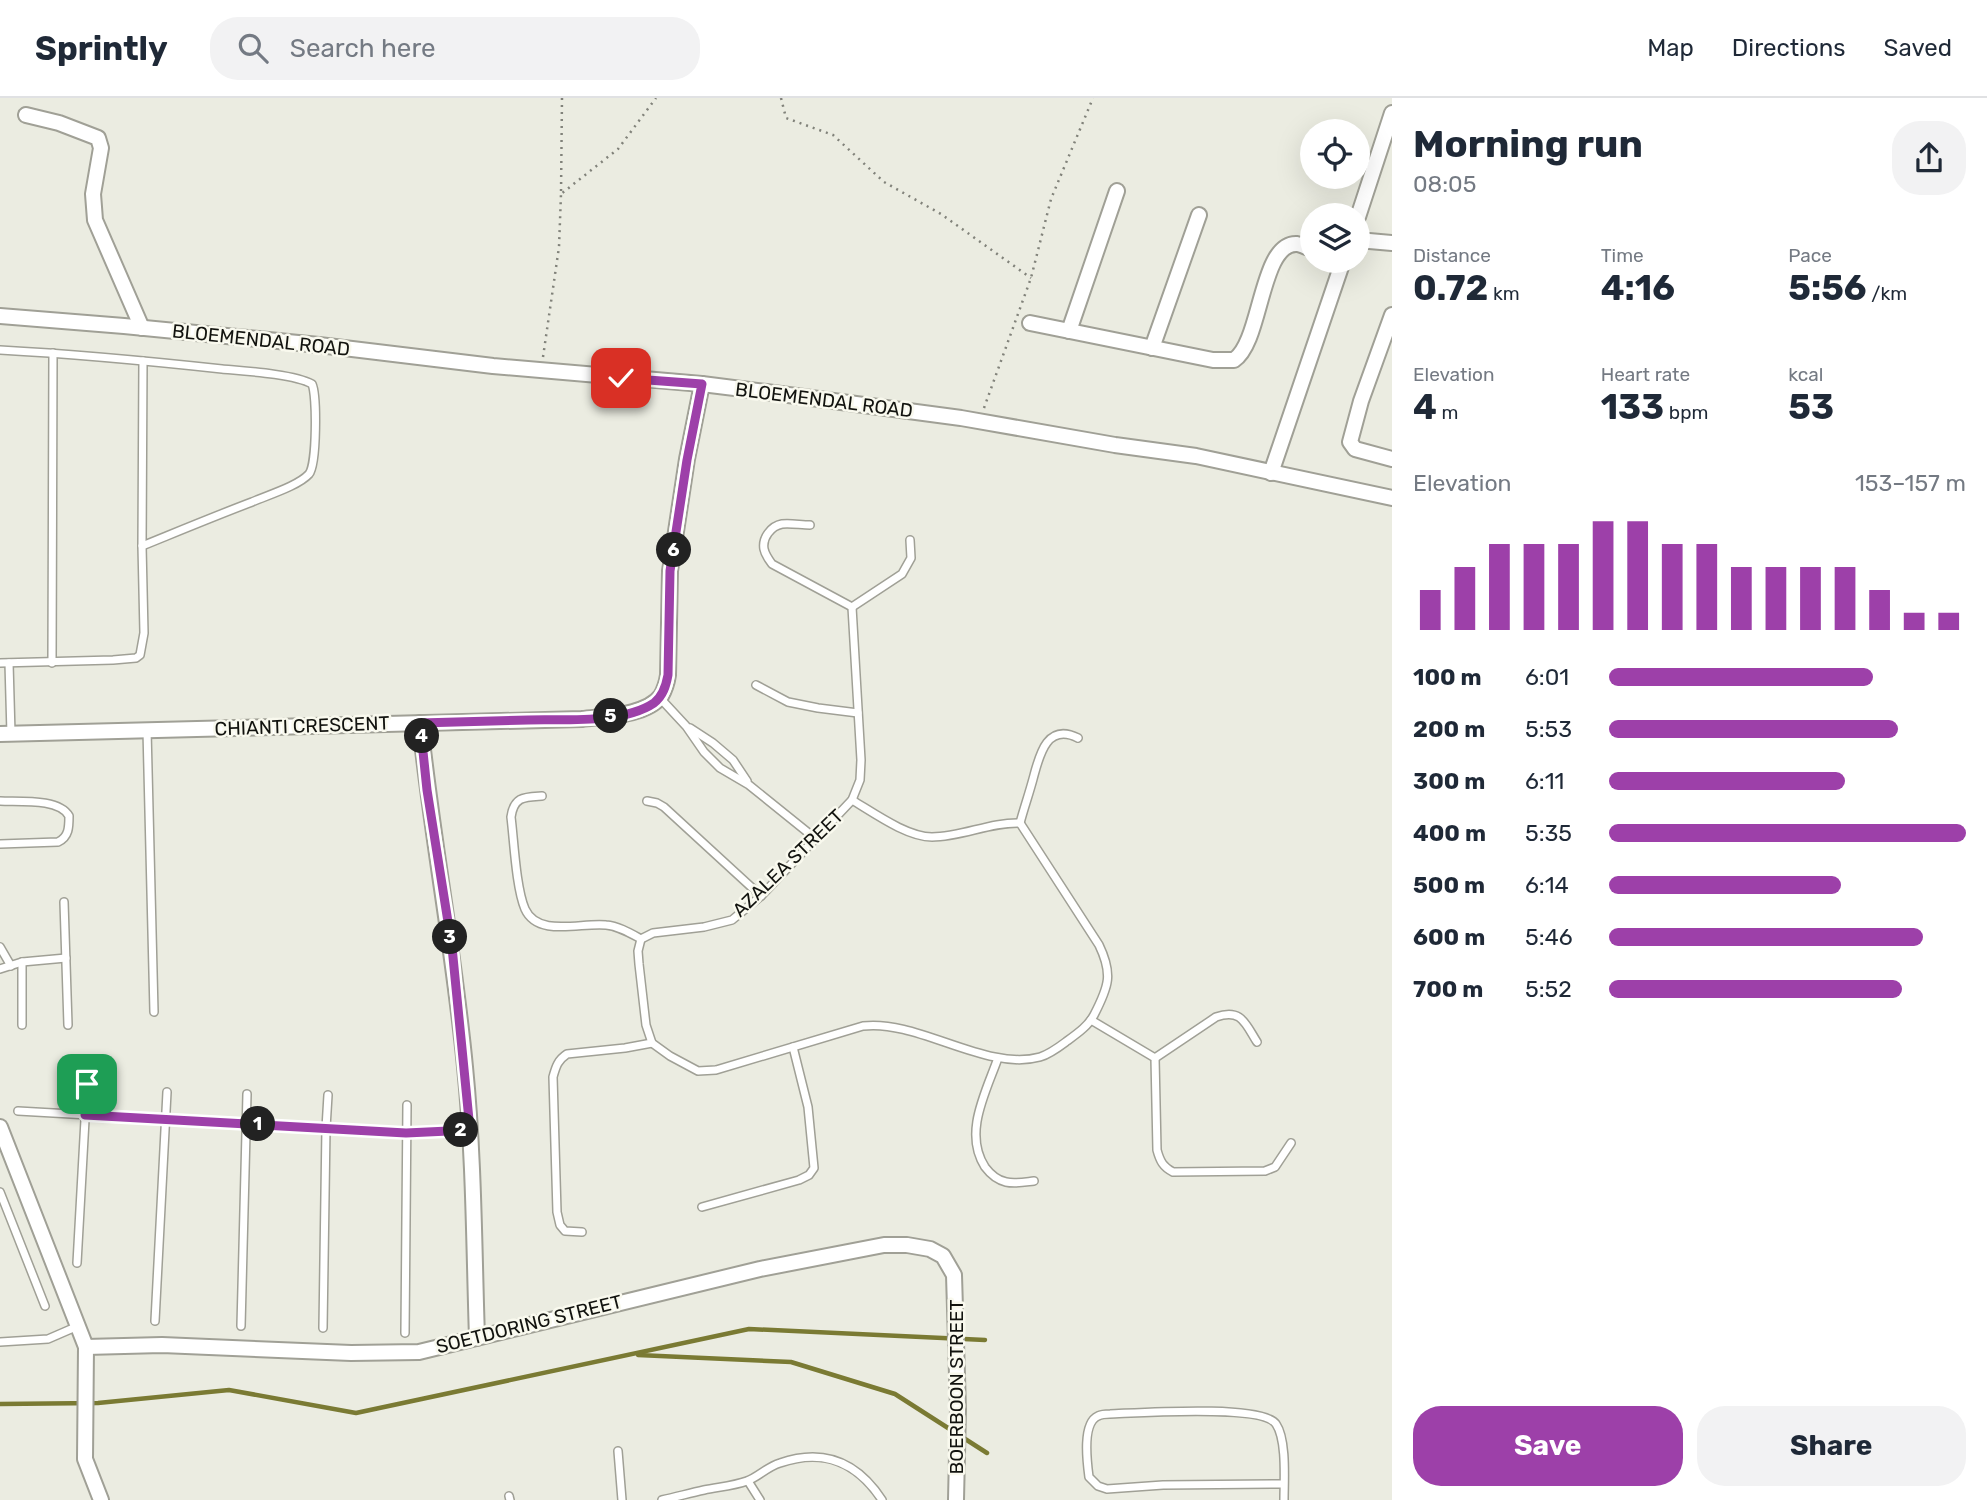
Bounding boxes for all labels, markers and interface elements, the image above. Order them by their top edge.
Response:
search box [210,17,700,80]
text: Sprintly [35,29,168,68]
icon: search [234,29,272,67]
text: Search here [290,33,436,64]
text: Map [1647,34,1694,62]
text: Directions [1732,34,1845,62]
text: Saved [1883,34,1952,62]
map controls [1300,119,1370,273]
button: locate [1300,119,1370,189]
text: Morning run [1413,121,1643,167]
button: share [1892,121,1966,195]
text: 08:05 [1413,170,1476,198]
button: layers [1300,203,1370,273]
text: Distance [1413,244,1491,267]
text: Time [1601,244,1644,267]
text: Pace [1788,244,1832,267]
text: 0.72 [1413,267,1488,309]
text: 4:16 [1601,267,1675,309]
text: 5:56 [1788,267,1867,309]
text: km [1488,282,1520,305]
text: /km [1867,282,1907,305]
street label: BLOEMENDAL ROAD [171,319,351,361]
pin [591,348,651,408]
icon: check [602,359,640,397]
text: Elevation [1413,363,1494,386]
text: Heart rate [1601,363,1690,386]
text: kcal [1788,363,1823,386]
street label: BLOEMENDAL ROAD [734,378,914,422]
text: 4 [1413,386,1437,428]
text: 133 [1601,386,1664,428]
text: 53 [1788,386,1834,428]
text: m [1437,401,1458,424]
text: bpm [1664,401,1708,424]
text: Elevation [1413,469,1512,497]
text: 153–157 m [1855,469,1966,497]
pin: 6 [656,532,692,568]
text: 6 [667,538,680,561]
text: 100 m [1413,663,1482,691]
text: 6:01 [1525,663,1569,691]
pin: 5 [594,698,628,734]
text: 5 [604,704,617,727]
street label: CHIANTI CRESCENT [214,711,390,741]
text: 200 m [1413,715,1485,743]
text: 5:53 [1525,715,1572,743]
pin: 4 [404,718,440,754]
text: 4 [415,724,428,747]
text: 300 m [1413,767,1485,795]
text: 6:11 [1525,767,1564,795]
street label: AZALEA STREET [728,804,848,922]
text: 400 m [1413,819,1486,847]
text: 5:35 [1525,819,1572,847]
text: 500 m [1413,871,1485,899]
text: 6:14 [1525,871,1569,899]
pin: 3 [433,920,468,954]
text: 600 m [1413,923,1485,951]
text: 5:46 [1525,923,1573,951]
text: 3 [443,925,456,948]
text: 700 m [1413,975,1483,1003]
text: 5:52 [1525,975,1572,1003]
pin [57,1054,117,1114]
icon: arrive [68,1065,106,1103]
pin: 1 [240,1107,276,1142]
text: 1 [253,1112,262,1135]
pin: 2 [444,1112,478,1148]
text: 2 [454,1118,467,1141]
street label: SOETDORING STREET [434,1290,624,1358]
street label: BOERBOON STREET [945,1300,968,1474]
button: Save [1413,1406,1683,1486]
button: Share [1697,1406,1966,1486]

